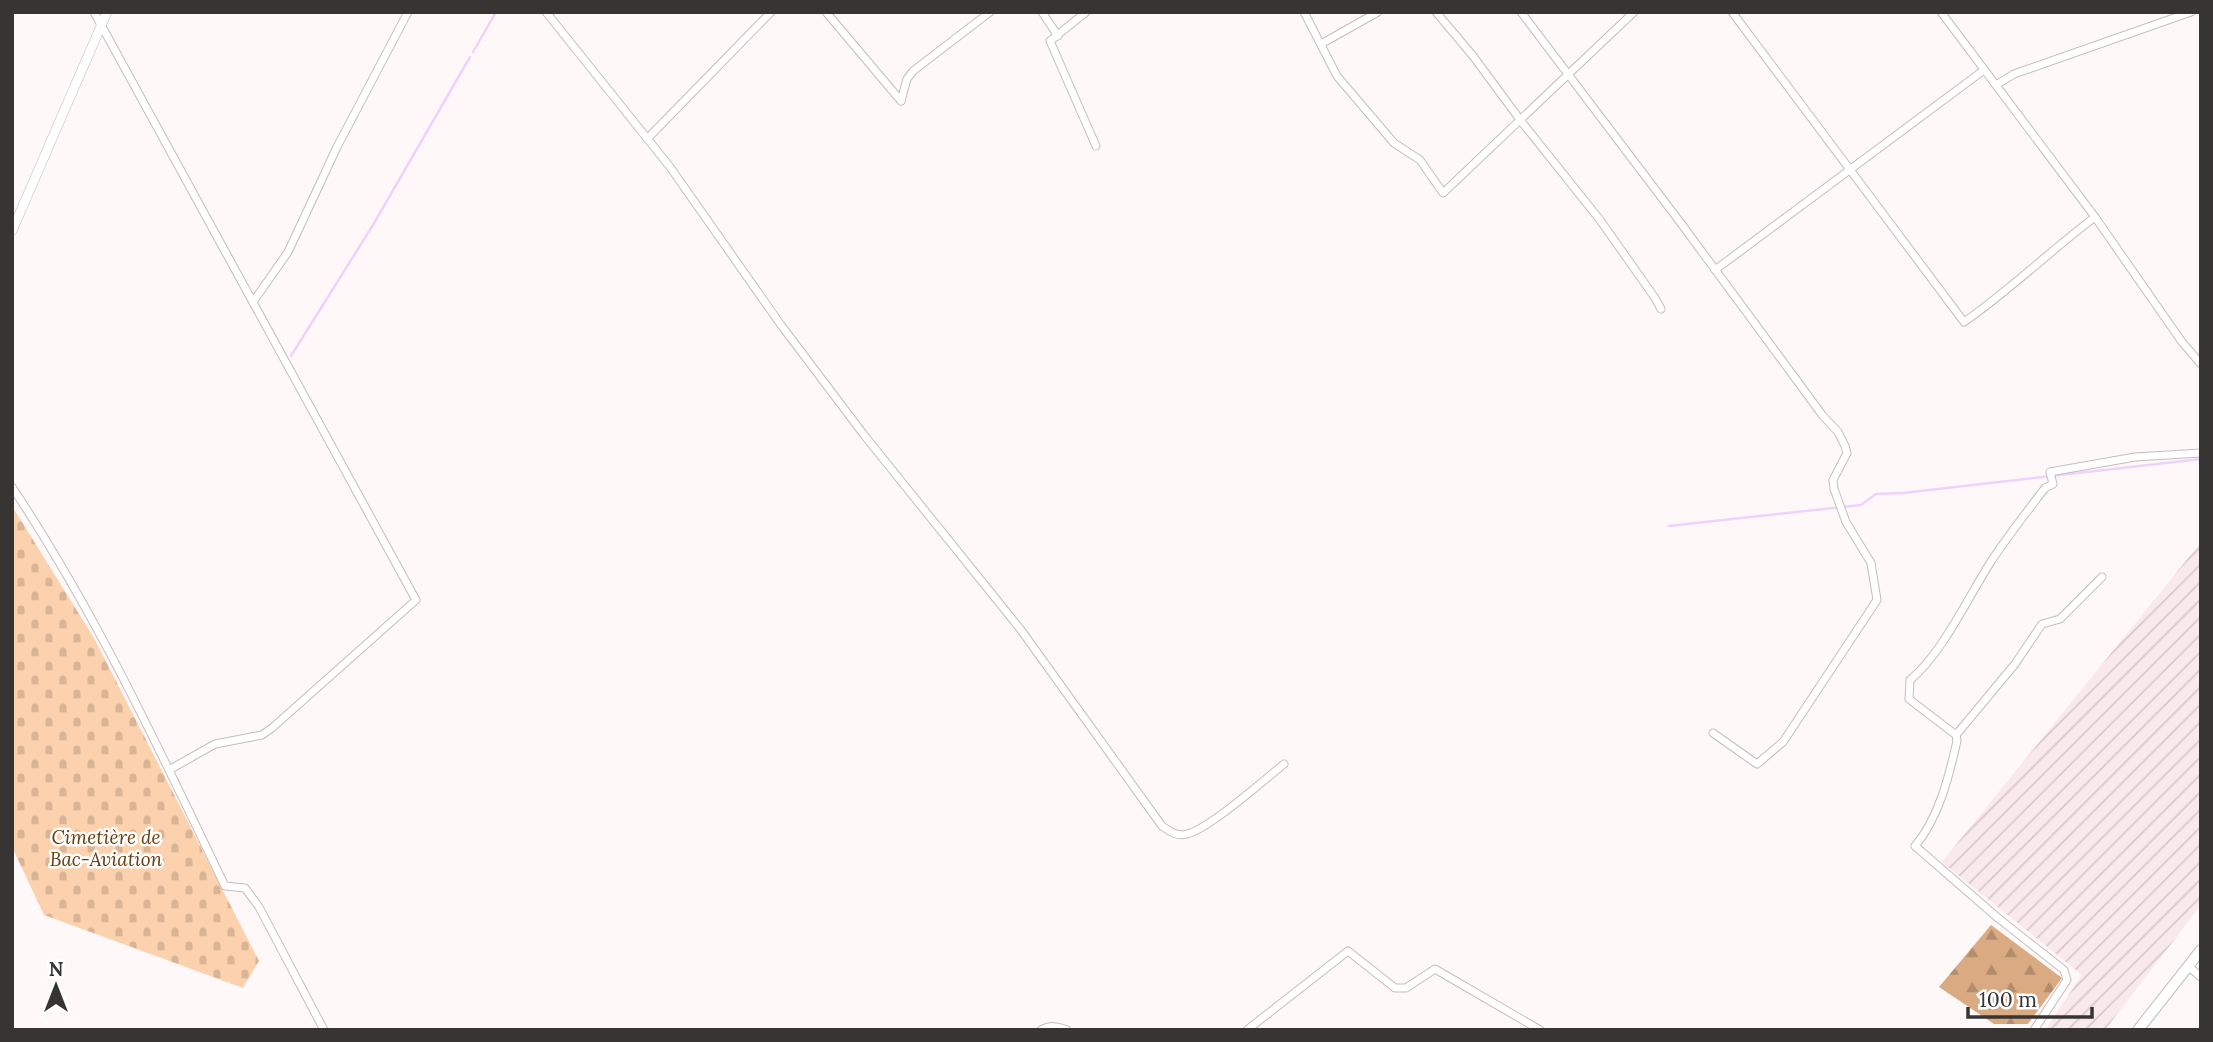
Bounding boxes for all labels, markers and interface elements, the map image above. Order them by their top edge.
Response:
park label: Cimetière de Bac-Aviation [50,825,163,871]
north arrow [21,951,91,1021]
text: N [49,957,64,981]
scale bar [1968,976,2092,1020]
text: 100 m [1979,986,2037,1013]

